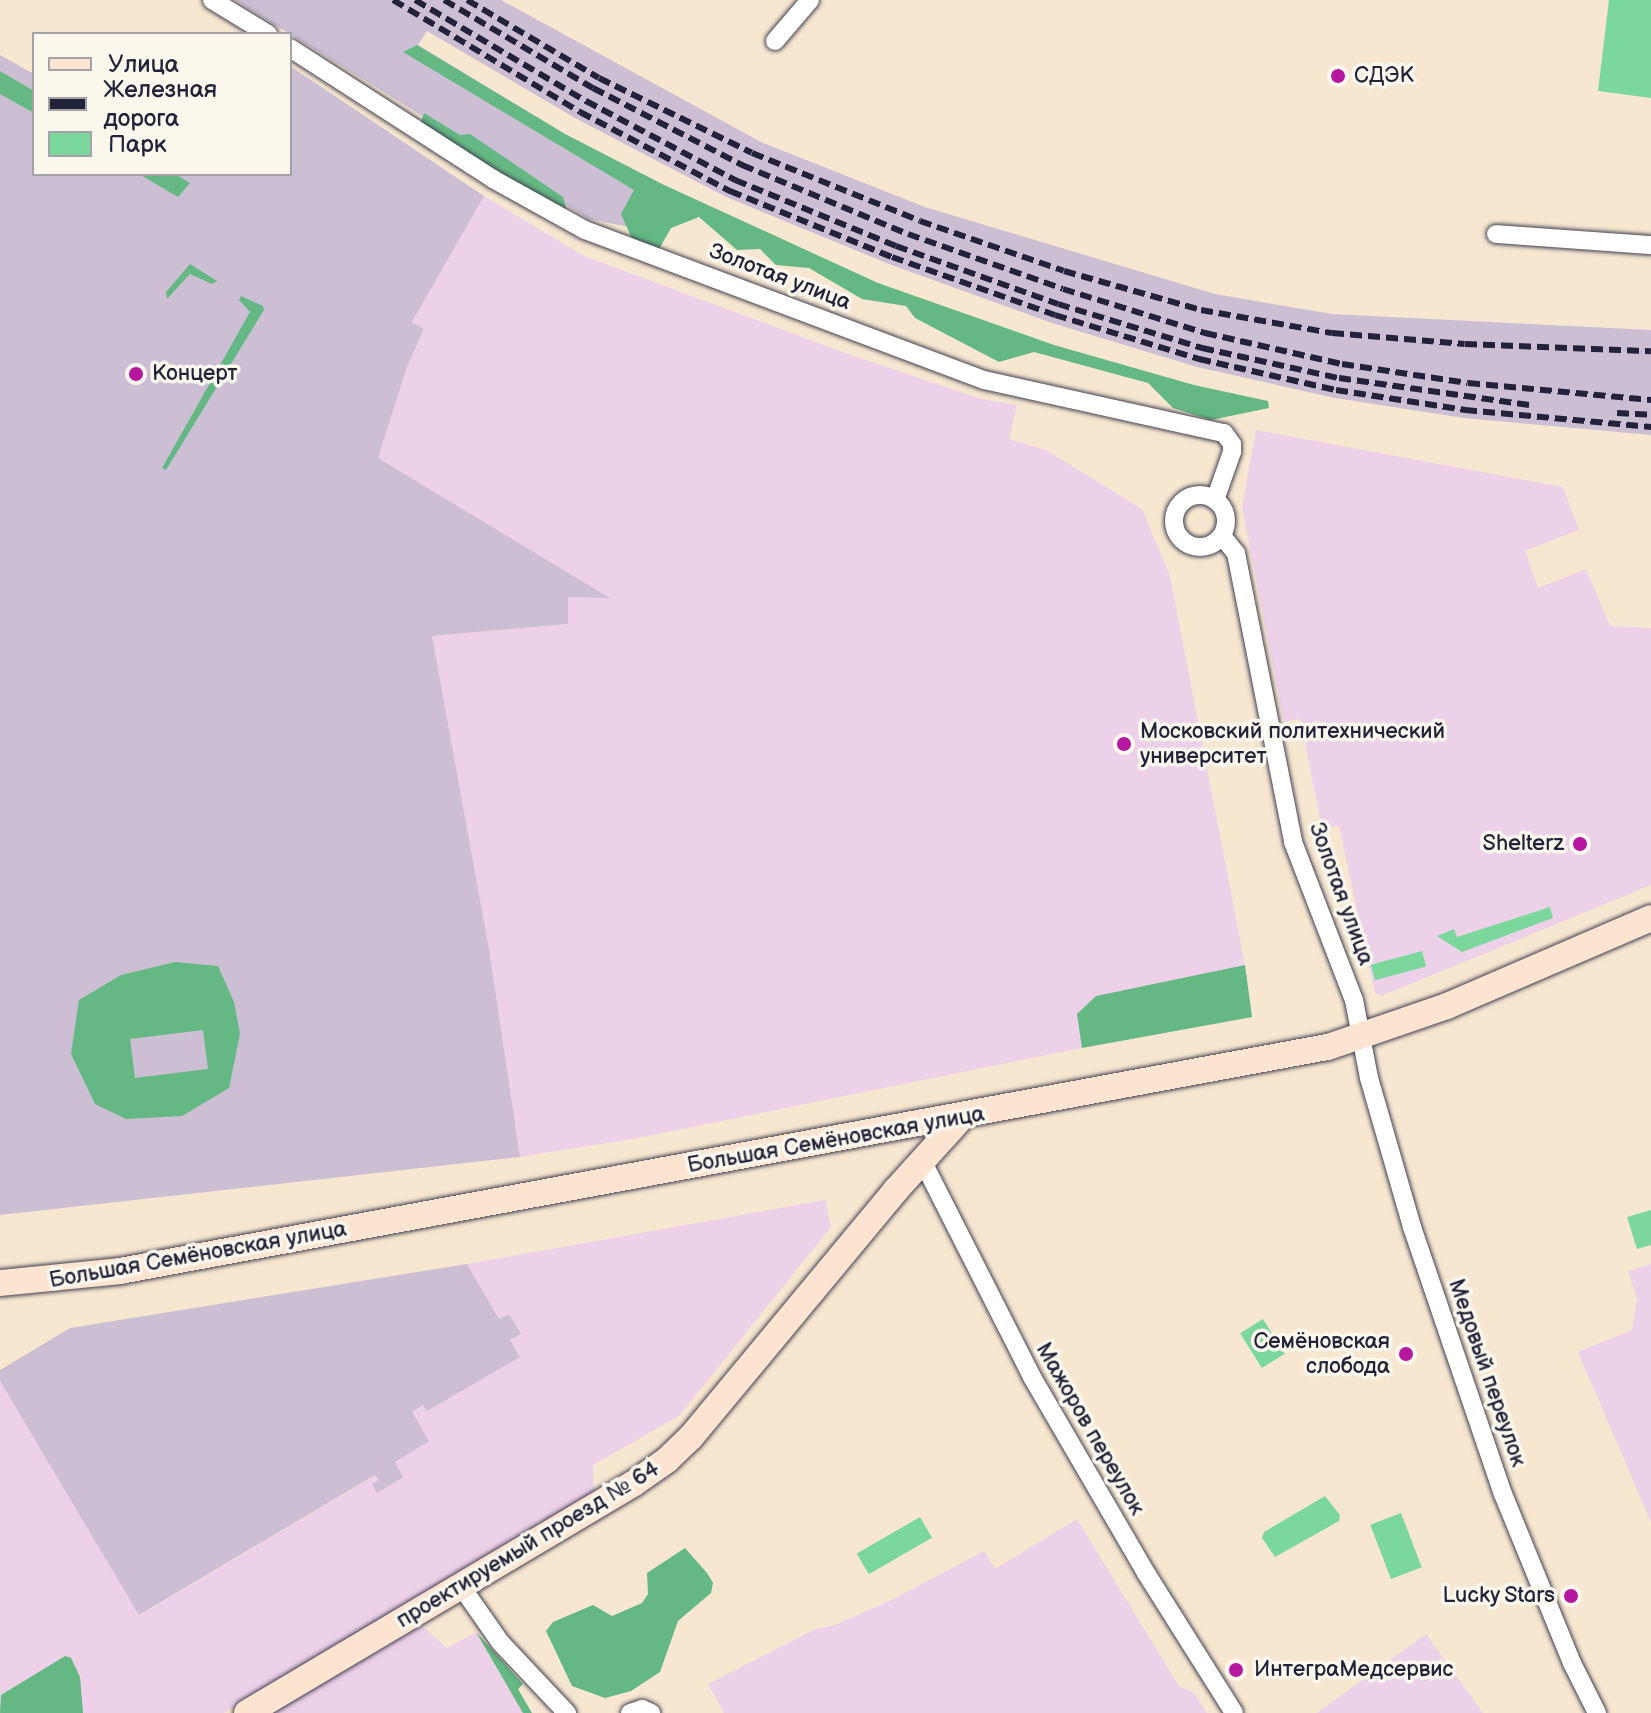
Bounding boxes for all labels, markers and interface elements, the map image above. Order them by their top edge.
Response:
legend [32,32,292,176]
text: Улица [108,50,179,79]
place label: СДЭК [1354,63,1414,89]
marker: СДЭК [1329,67,1347,85]
text: Железная дорога [103,75,217,133]
text: Парк [108,130,166,159]
street label: Золотая улица [705,238,855,316]
place label: Концерт [152,361,238,387]
marker: Концерт [127,365,145,383]
place label: Московский политехнический университет [1140,718,1445,770]
marker: Московский политехнический университет [1115,735,1133,753]
street label: Золотая улица [1303,819,1379,969]
place label: Shelterz [1483,831,1564,857]
marker: Shelterz [1571,835,1589,853]
street label: Большая Семёновская улица [685,1101,987,1179]
street label: Большая Семёновская улица [47,1216,349,1294]
street label: Медовый переулок [1442,1276,1532,1470]
place label: Семёновская слобода [1253,1328,1390,1380]
street label: Мажоров переулок [1030,1338,1150,1520]
marker: Семёновская слобода [1397,1345,1415,1363]
street label: проектируемый проезд № 64 [392,1456,664,1634]
place label: Lucky Stars [1441,1583,1555,1609]
marker: Lucky Stars [1562,1587,1580,1605]
place label: ИнтеграМедсервис [1254,1657,1453,1683]
marker: ИнтеграМедсервис [1225,1659,1247,1681]

